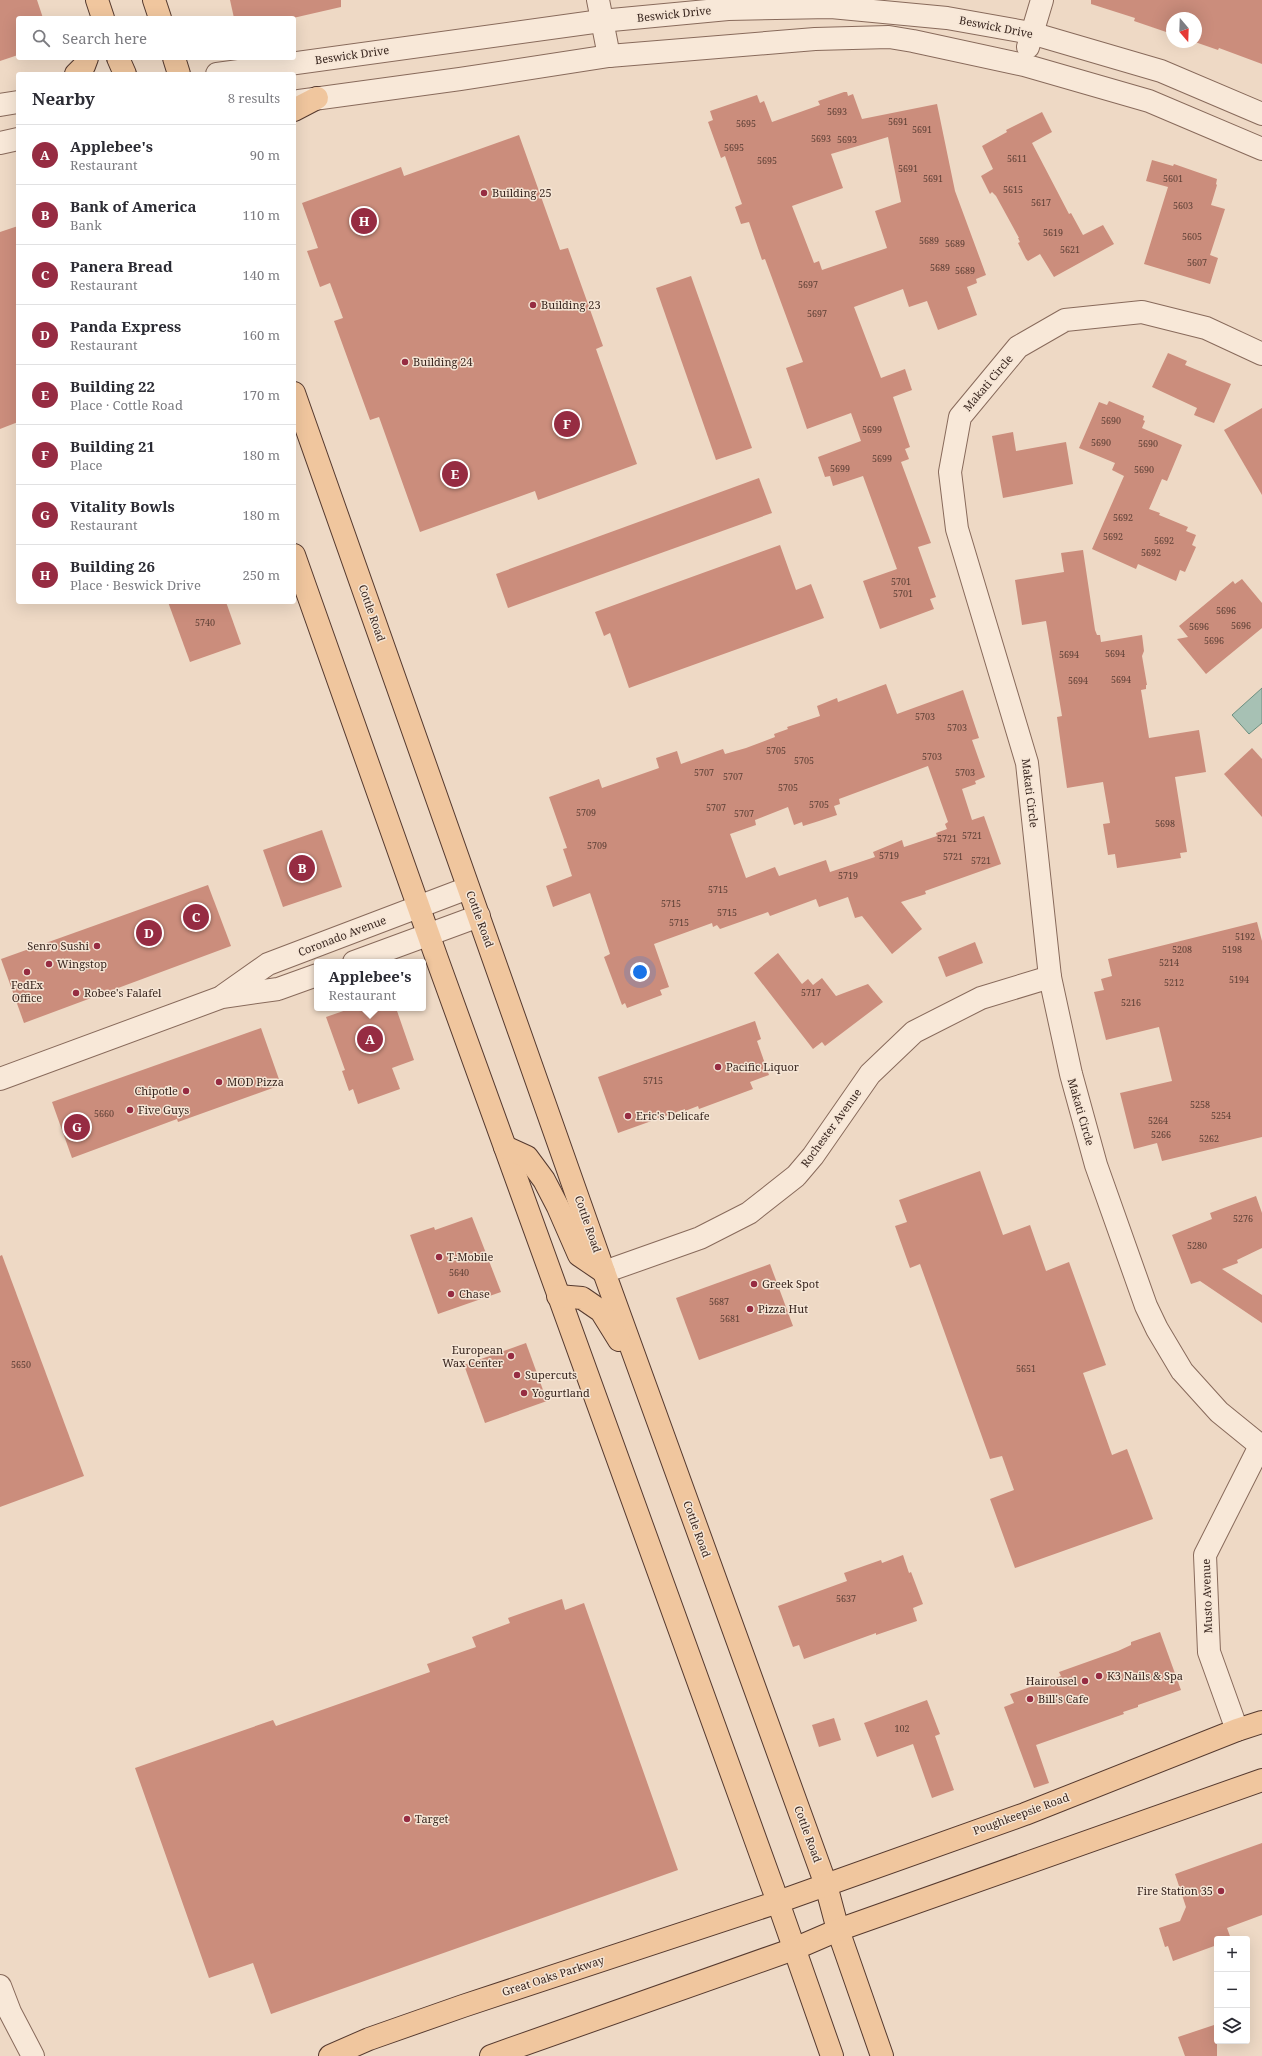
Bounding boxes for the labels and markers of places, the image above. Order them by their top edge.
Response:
place label: Building 25 [492,185,552,200]
marker: Building 25 [479,188,489,198]
pin: H [351,206,377,236]
place label: Building 23 [541,297,601,312]
marker: Building 23 [528,300,538,310]
place label: Building 24 [413,354,473,369]
marker: Building 24 [400,357,410,367]
pin: F [554,409,580,439]
pin: E [442,459,468,489]
pin: B [289,853,315,883]
pin: C [183,902,209,932]
pin: D [136,918,162,948]
place label: Senro Sushi [27,938,89,953]
marker: Senro Sushi [92,941,102,951]
place label: Wingstop [57,956,107,971]
marker: Wingstop [44,959,54,969]
marker: FedEx Office [22,967,32,977]
place label: FedEx Office [11,977,44,1005]
place label: Robee's Falafel [84,985,162,1000]
marker: Robee's Falafel [71,988,81,998]
pin: A [357,1024,383,1054]
place label: Pacific Liquor [726,1059,800,1074]
marker: Pacific Liquor [713,1062,723,1072]
place label: MOD Pizza [227,1074,284,1089]
marker: MOD Pizza [214,1077,224,1087]
place label: Chipotle [134,1083,178,1098]
marker: Chipotle [181,1086,191,1096]
place label: Five Guys [138,1102,189,1117]
marker: Five Guys [125,1105,135,1115]
place label: Eric's Delicafe [636,1108,710,1123]
marker: Eric's Delicafe [623,1111,633,1121]
pin: G [64,1112,90,1142]
place label: T-Mobile [447,1249,494,1264]
marker: T-Mobile [434,1252,444,1262]
place label: Greek Spot [762,1276,819,1291]
marker: Greek Spot [749,1279,759,1289]
place label: Chase [459,1286,490,1301]
marker: Chase [446,1289,456,1299]
place label: Pizza Hut [758,1301,808,1316]
marker: Pizza Hut [745,1304,755,1314]
place label: European Wax Center [442,1342,504,1370]
marker: European Wax Center [506,1351,516,1361]
place label: Supercuts [525,1367,577,1382]
marker: Supercuts [512,1370,522,1380]
place label: Yogurtland [531,1385,590,1400]
marker: Yogurtland [519,1388,529,1398]
place label: K3 Nails & Spa [1107,1668,1183,1683]
marker: K3 Nails & Spa [1094,1671,1104,1681]
place label: Hairousel [1026,1673,1078,1688]
marker: Hairousel [1080,1676,1090,1686]
place label: Bill's Cafe [1038,1691,1089,1706]
marker: Bill's Cafe [1025,1694,1035,1704]
place label: Target [415,1811,449,1826]
marker: Target [402,1814,412,1824]
place label: Fire Station 35 [1137,1883,1213,1898]
marker: Fire Station 35 [1216,1886,1226,1896]

